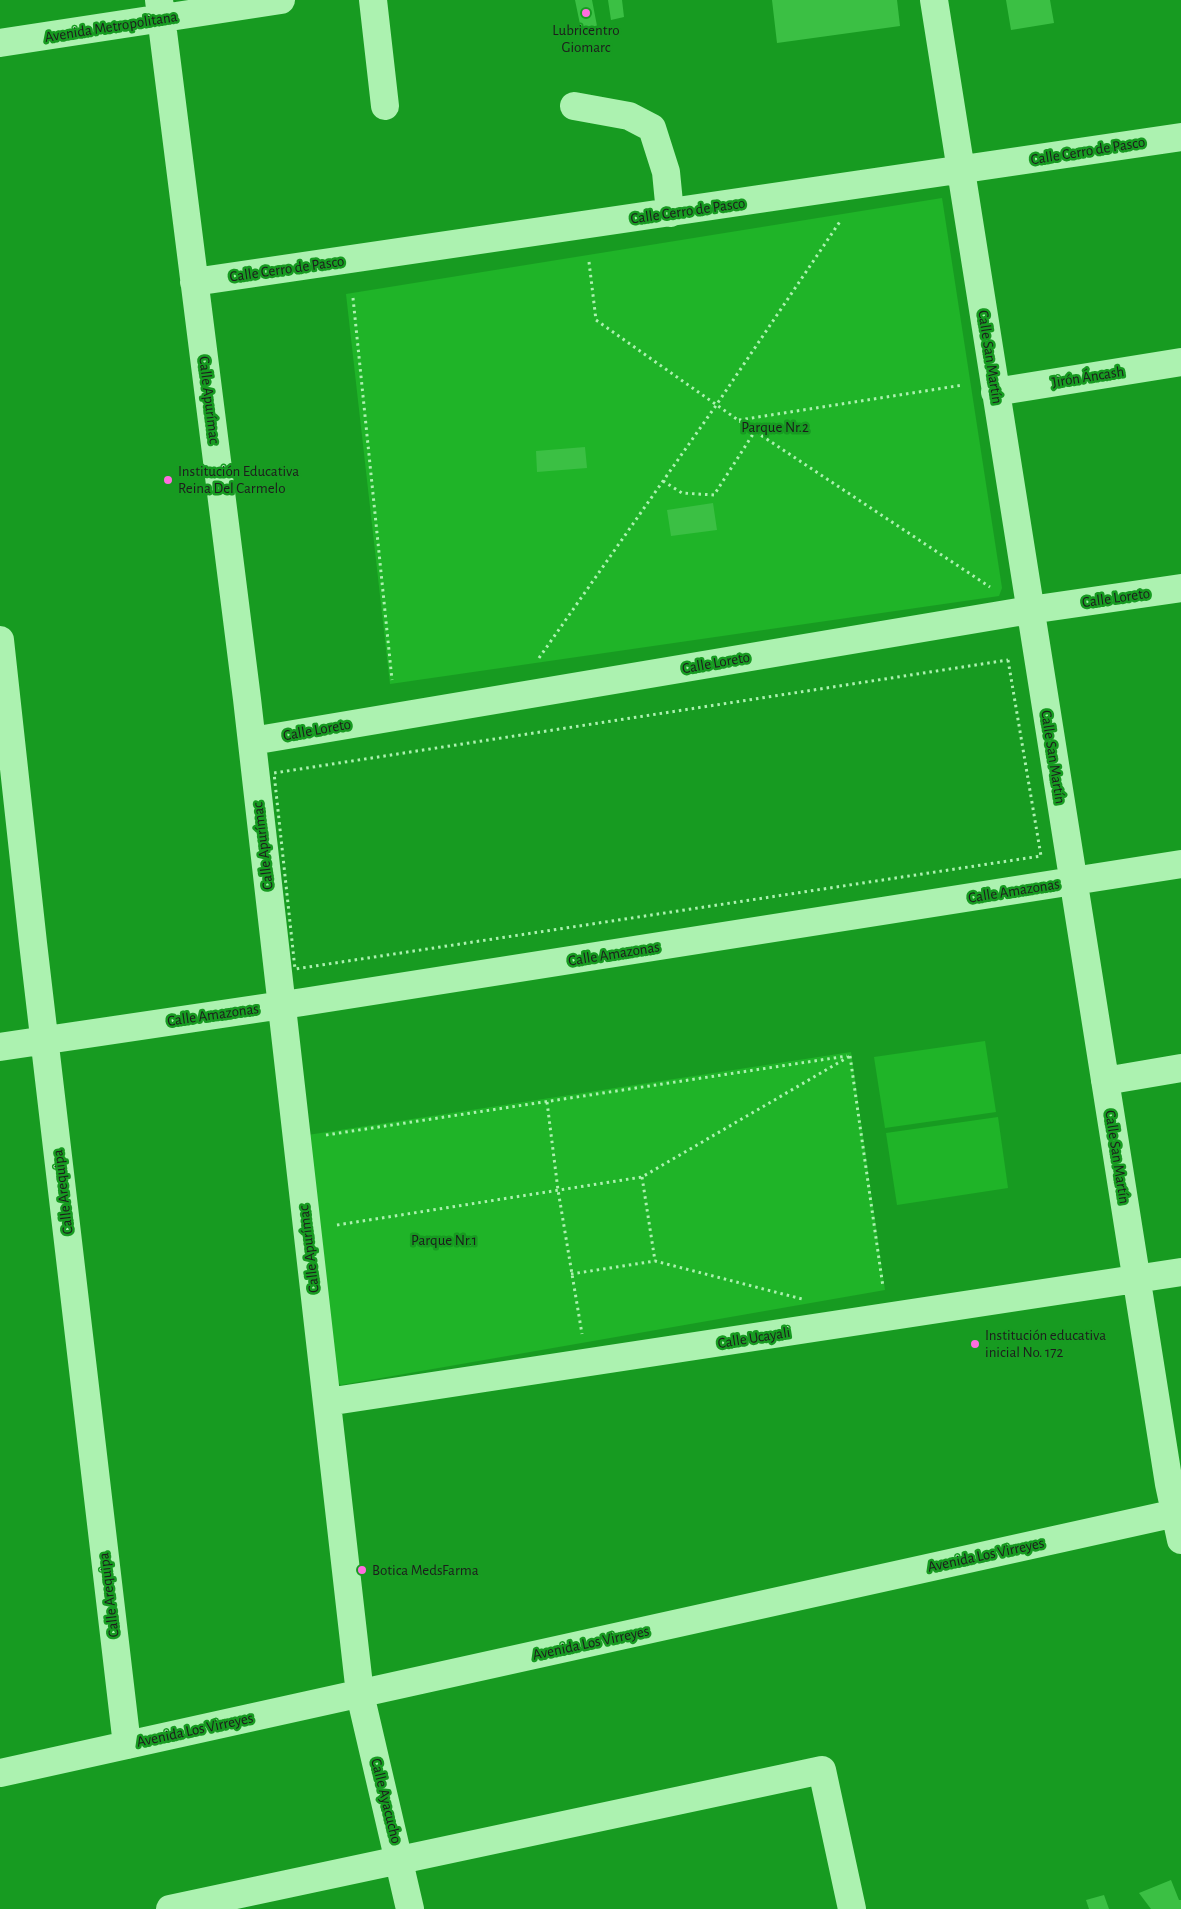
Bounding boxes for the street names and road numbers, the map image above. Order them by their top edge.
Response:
street label: Avenida Metropolitana [43,8,179,46]
street label: Calle Cerro de Pasco [1029,133,1147,169]
street label: Calle Cerro de Pasco [629,194,747,228]
street label: Calle Cerro de Pasco [228,252,346,286]
street label: Calle San Martín [974,309,1006,405]
street label: Calle Apurímac [195,355,223,445]
street label: Jirón Áncash [1051,362,1125,392]
street label: Calle Loreto [1081,584,1151,612]
street label: Calle Loreto [681,648,751,678]
street label: Calle San Martín [1037,709,1069,805]
street label: Calle Loreto [282,715,352,745]
street label: Calle Apurímac [249,801,277,891]
street label: Calle Amazonas [967,875,1061,907]
street label: Calle Amazonas [567,938,661,970]
street label: Calle Amazonas [166,1000,260,1030]
street label: Calle San Martín [1101,1109,1133,1205]
street label: Calle Arequipa [49,1149,77,1235]
street label: Calle Apurímac [295,1204,323,1294]
street label: Calle Ucayali [716,1323,792,1353]
street label: Avenida Los Virreyes [926,1534,1046,1576]
street label: Calle Arequipa [95,1552,123,1638]
street label: Avenida Los Virreyes [531,1622,651,1664]
street label: Avenida Los Virreyes [135,1709,255,1751]
street label: Calle Ayacucho [367,1756,405,1846]

